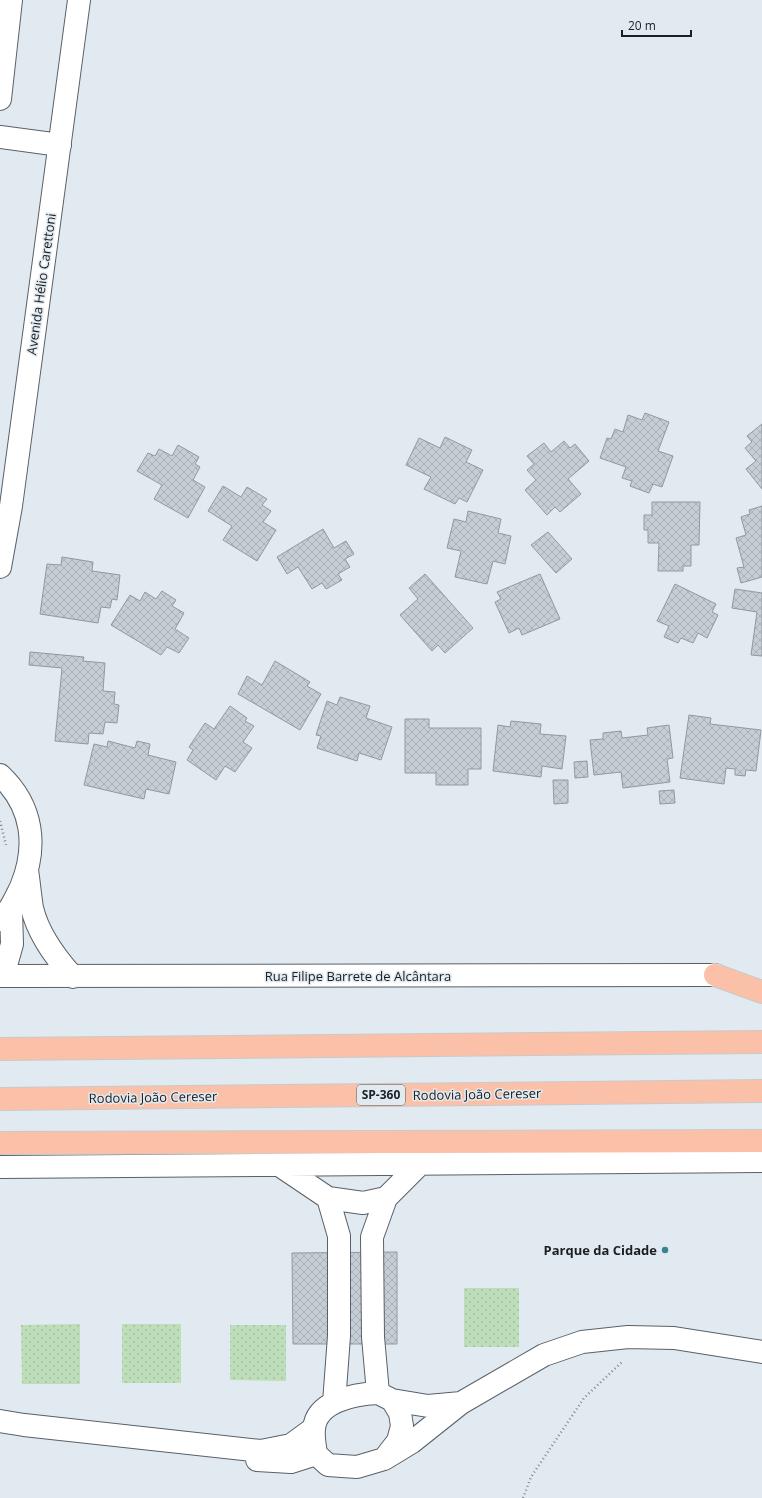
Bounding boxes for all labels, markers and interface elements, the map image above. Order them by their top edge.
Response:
scale bar [622,12,691,38]
text: 20 m [628,17,656,34]
street label: Avenida Hélio Carettoni [22,212,60,356]
street label: Rua Filipe Barrete de Alcântara [265,967,451,985]
street label: Rodovia João Cereser [413,1084,542,1104]
road number: SP-360 [357,1085,405,1105]
street label: Rodovia João Cereser [89,1087,218,1107]
place label: Parque da Cidade [544,1241,657,1259]
marker: Parque da Cidade [660,1245,670,1255]

